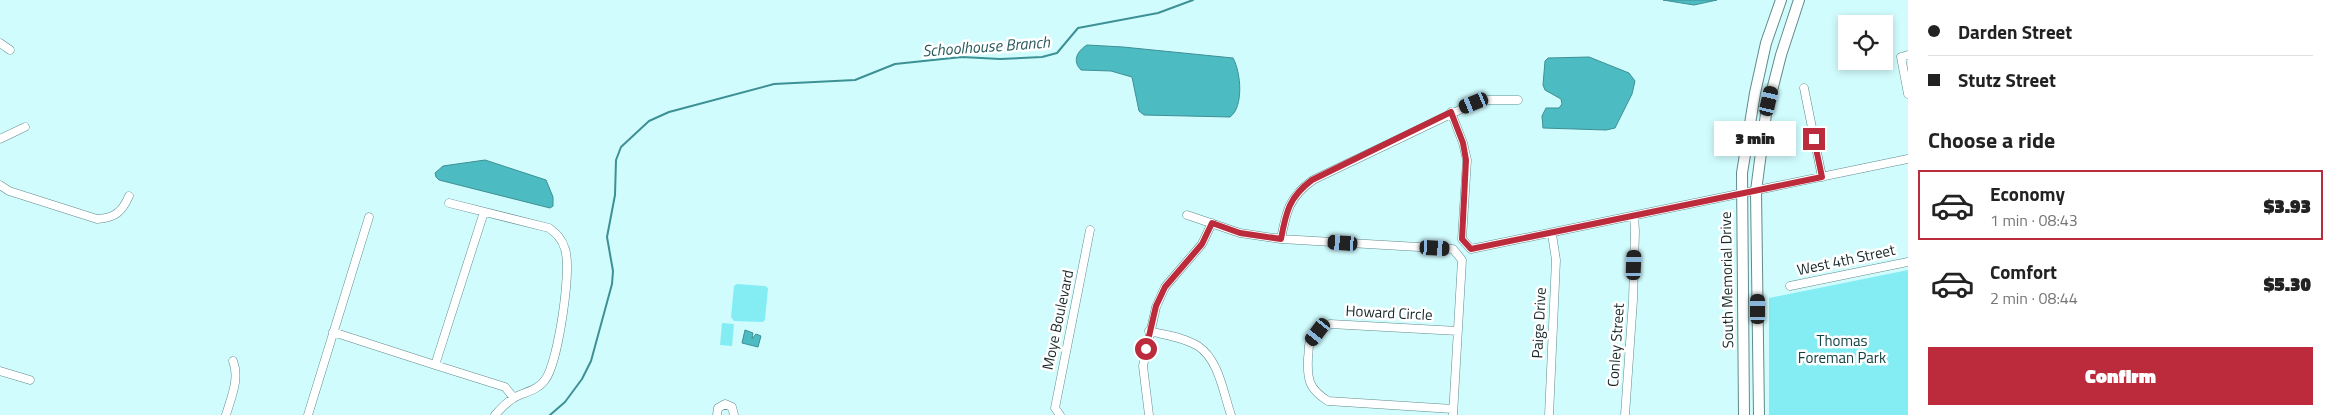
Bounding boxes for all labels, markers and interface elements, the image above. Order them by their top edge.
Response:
map controls [1838,15,1893,70]
button: locate [1838,15,1893,70]
text: Darden Street [1958,17,2072,46]
water label: Schoolhouse Branch [921,29,1052,62]
text: Stutz Street [1958,65,2056,94]
car [1758,85,1779,117]
car [1457,90,1490,116]
callout: 3 min [1714,122,1796,156]
text: Choose a ride [1928,123,2055,157]
text: 3 min [1735,126,1775,150]
route end [1803,128,1825,150]
text: Economy [1990,179,2065,208]
icon: car [1930,183,1975,228]
text: $3.93 [2264,191,2311,220]
text: 1 min · 08:43 [1990,208,2078,232]
street label: South Memorial Drive [1714,211,1739,349]
car [1327,234,1358,252]
street label: West 4th Street [1795,238,1898,281]
car [1419,240,1450,256]
car [1625,250,1642,280]
text: Comfort [1990,257,2057,286]
icon: car [1930,261,1975,306]
street label: Moye Boulevard [1036,268,1079,372]
text: $5.30 [2264,269,2311,298]
text: 2 min · 08:44 [1990,286,2078,310]
street label: Paige Drive [1525,287,1552,359]
car [1750,294,1765,324]
street label: Howard Circle [1345,299,1433,326]
street label: Conley Street [1601,301,1630,388]
car [1302,316,1333,348]
park label: Thomas Foreman Park [1798,329,1886,369]
route start [1135,338,1157,360]
button: Confirm [1928,347,2313,405]

